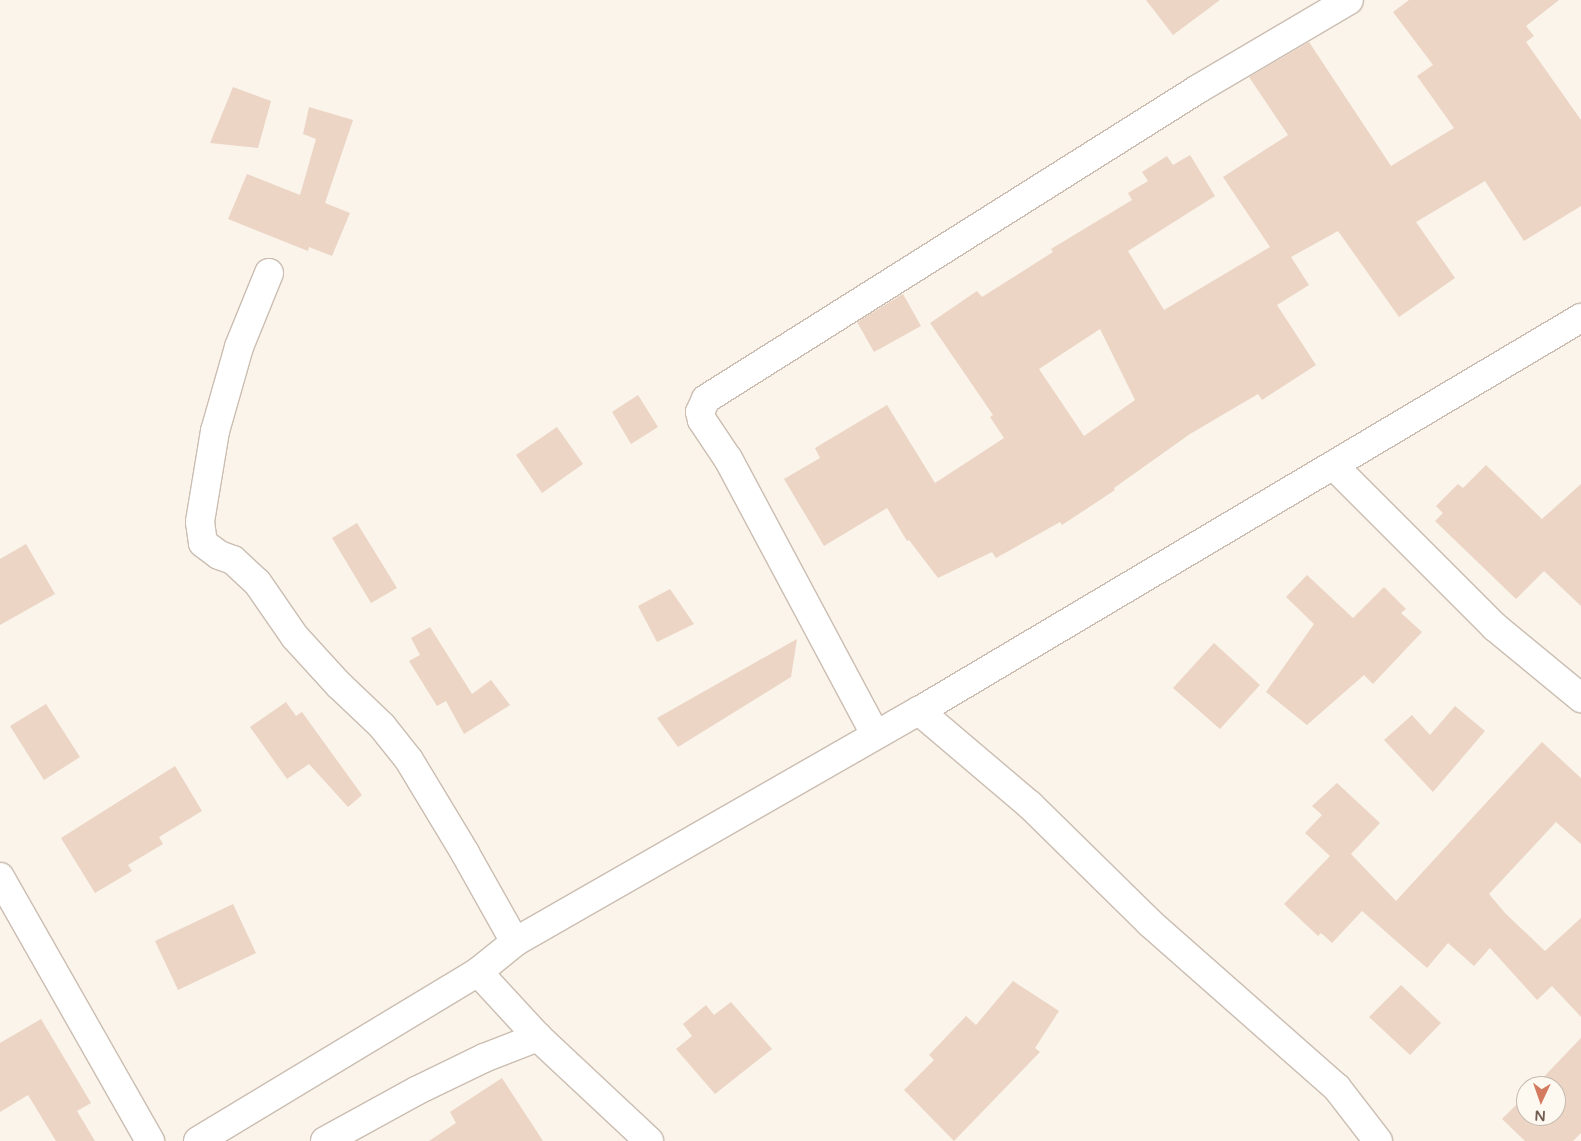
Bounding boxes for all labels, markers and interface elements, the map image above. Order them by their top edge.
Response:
north arrow [1516,1076,1566,1126]
text: N [1534,1107,1546,1124]

